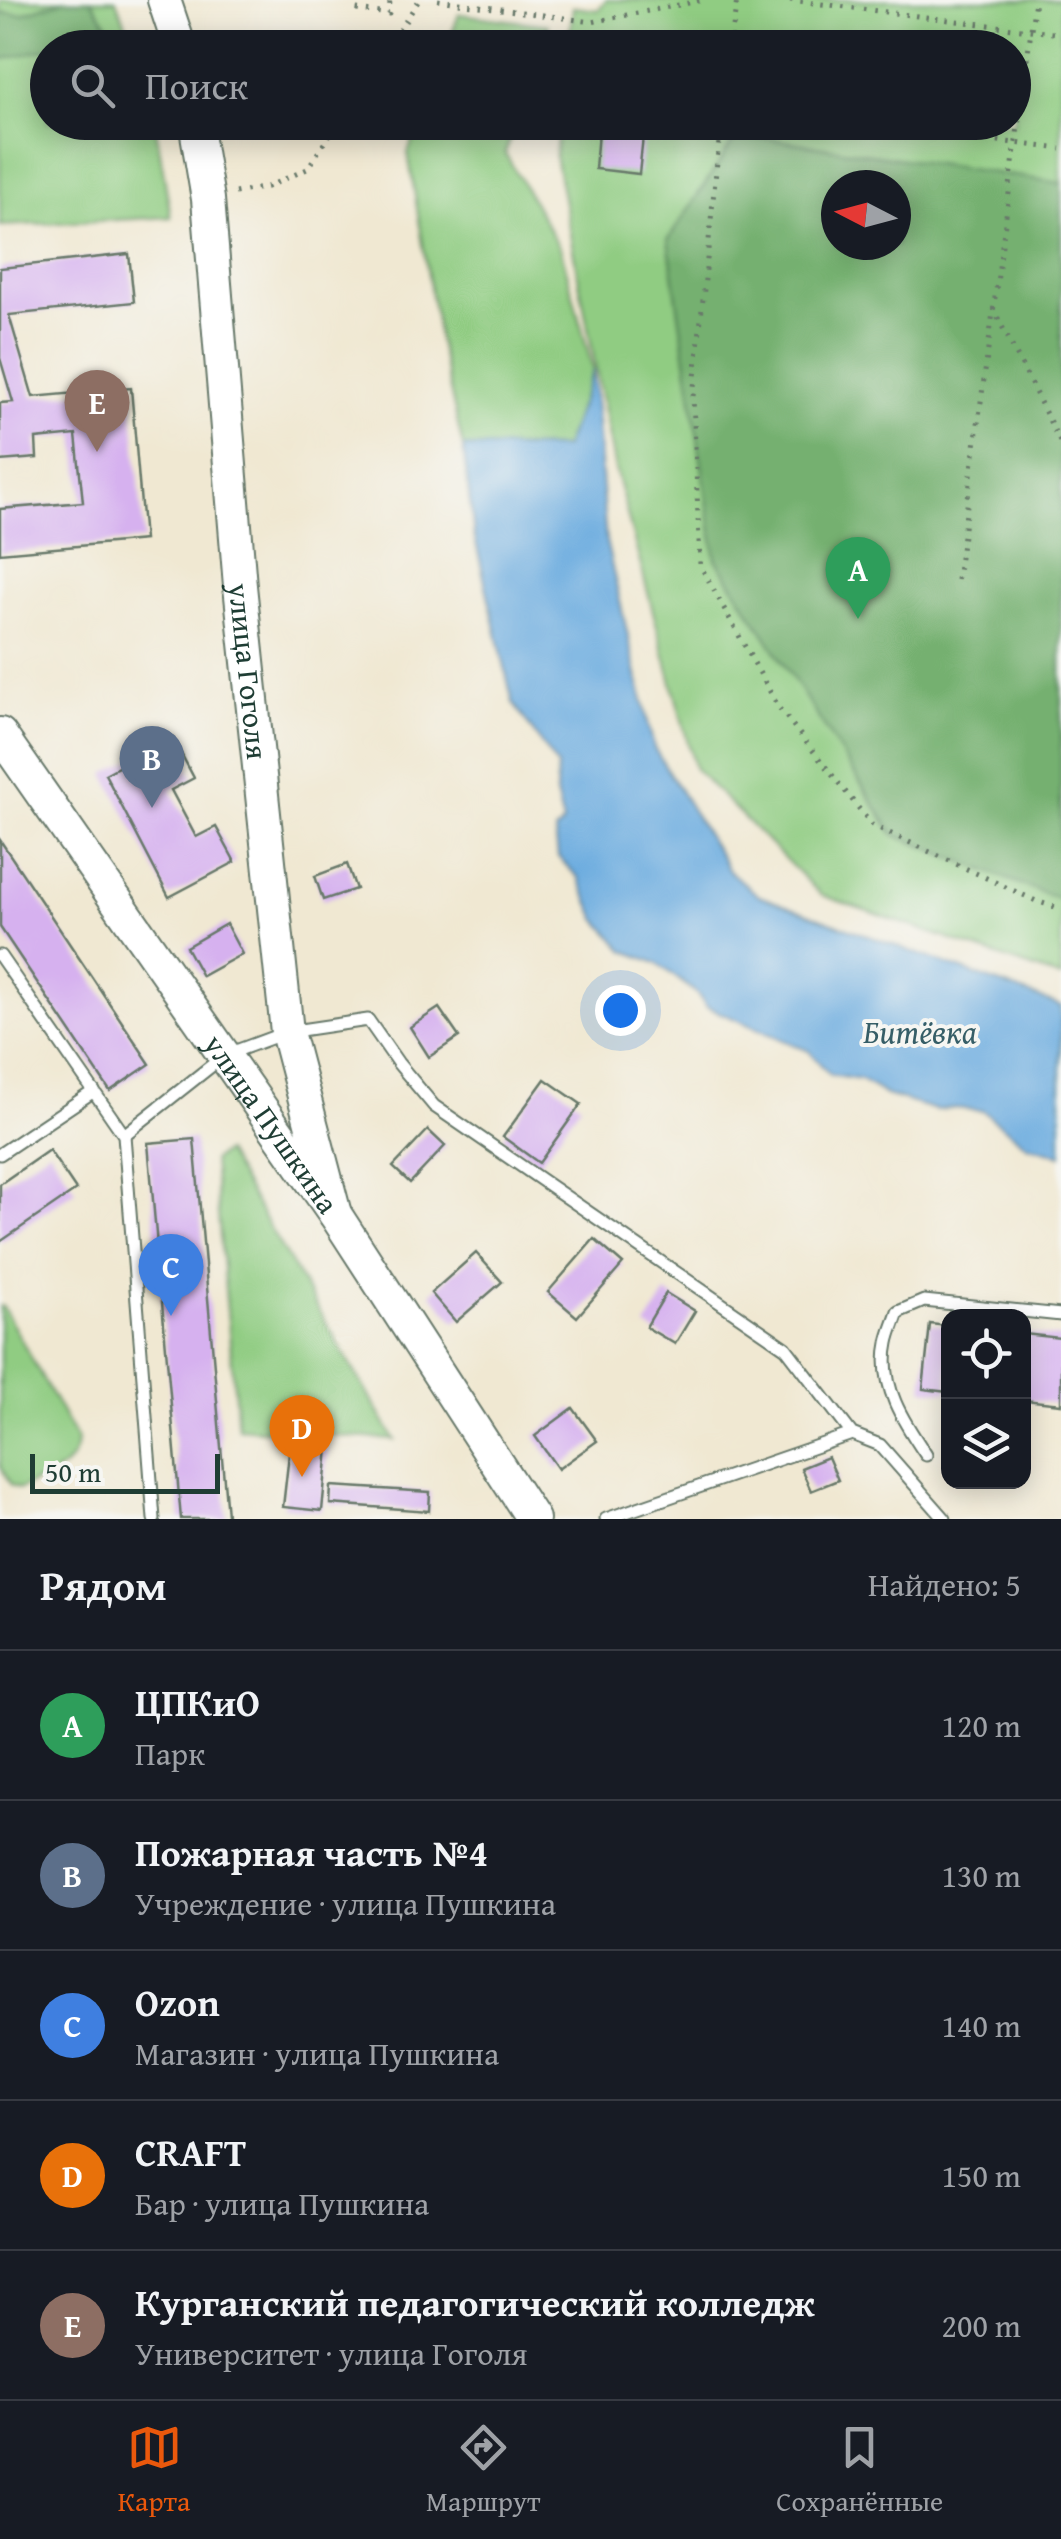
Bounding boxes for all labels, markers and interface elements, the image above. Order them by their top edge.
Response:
search box [30,30,1031,140]
text: Поиск [145,57,248,113]
icon: search [65,58,120,113]
north arrow [821,170,911,260]
pin: E [64,370,130,452]
pin: A [826,536,890,619]
street label: улица Гоголя [218,580,280,762]
pin: B [120,726,184,808]
your location [595,985,646,1036]
water label: Битёвка [863,1008,977,1055]
street label: улица Пушкина [193,1024,350,1223]
pin: C [138,1234,204,1316]
map controls [941,1309,1031,1489]
button: locate [941,1309,1031,1399]
pin: D [270,1394,334,1477]
button: layers [941,1399,1031,1489]
scale bar [30,1449,220,1494]
text: 50 m [45,1451,101,1492]
text: Рядом [40,1554,167,1615]
text: Найдено: 5 [868,1561,1021,1608]
text: ЦПКиО [135,1674,260,1730]
text: A [62,1702,83,1749]
text: 120 m [942,1702,1021,1749]
text: Парк [135,1730,205,1777]
text: Пожарная часть №4 [135,1824,488,1880]
text: B [63,1852,82,1899]
text: 130 m [942,1852,1021,1899]
text: Учреждение · улица Пушкина [135,1880,556,1927]
text: Ozon [135,1974,220,2030]
text: C [63,2002,82,2049]
text: 140 m [942,2002,1021,2049]
text: Магазин · улица Пушкина [135,2030,499,2077]
text: CRAFT [135,2124,246,2180]
text: D [62,2152,83,2199]
text: 150 m [942,2152,1021,2199]
text: Бар · улица Пушкина [135,2180,429,2227]
text: Курганский педагогический колледж [135,2274,815,2330]
text: E [64,2302,81,2349]
text: 200 m [942,2302,1021,2349]
text: Университет · улица Гоголя [135,2330,527,2377]
tab: Карта [118,2420,190,2521]
tab: Маршрут [426,2420,541,2521]
tab: Сохранённые [776,2420,943,2521]

